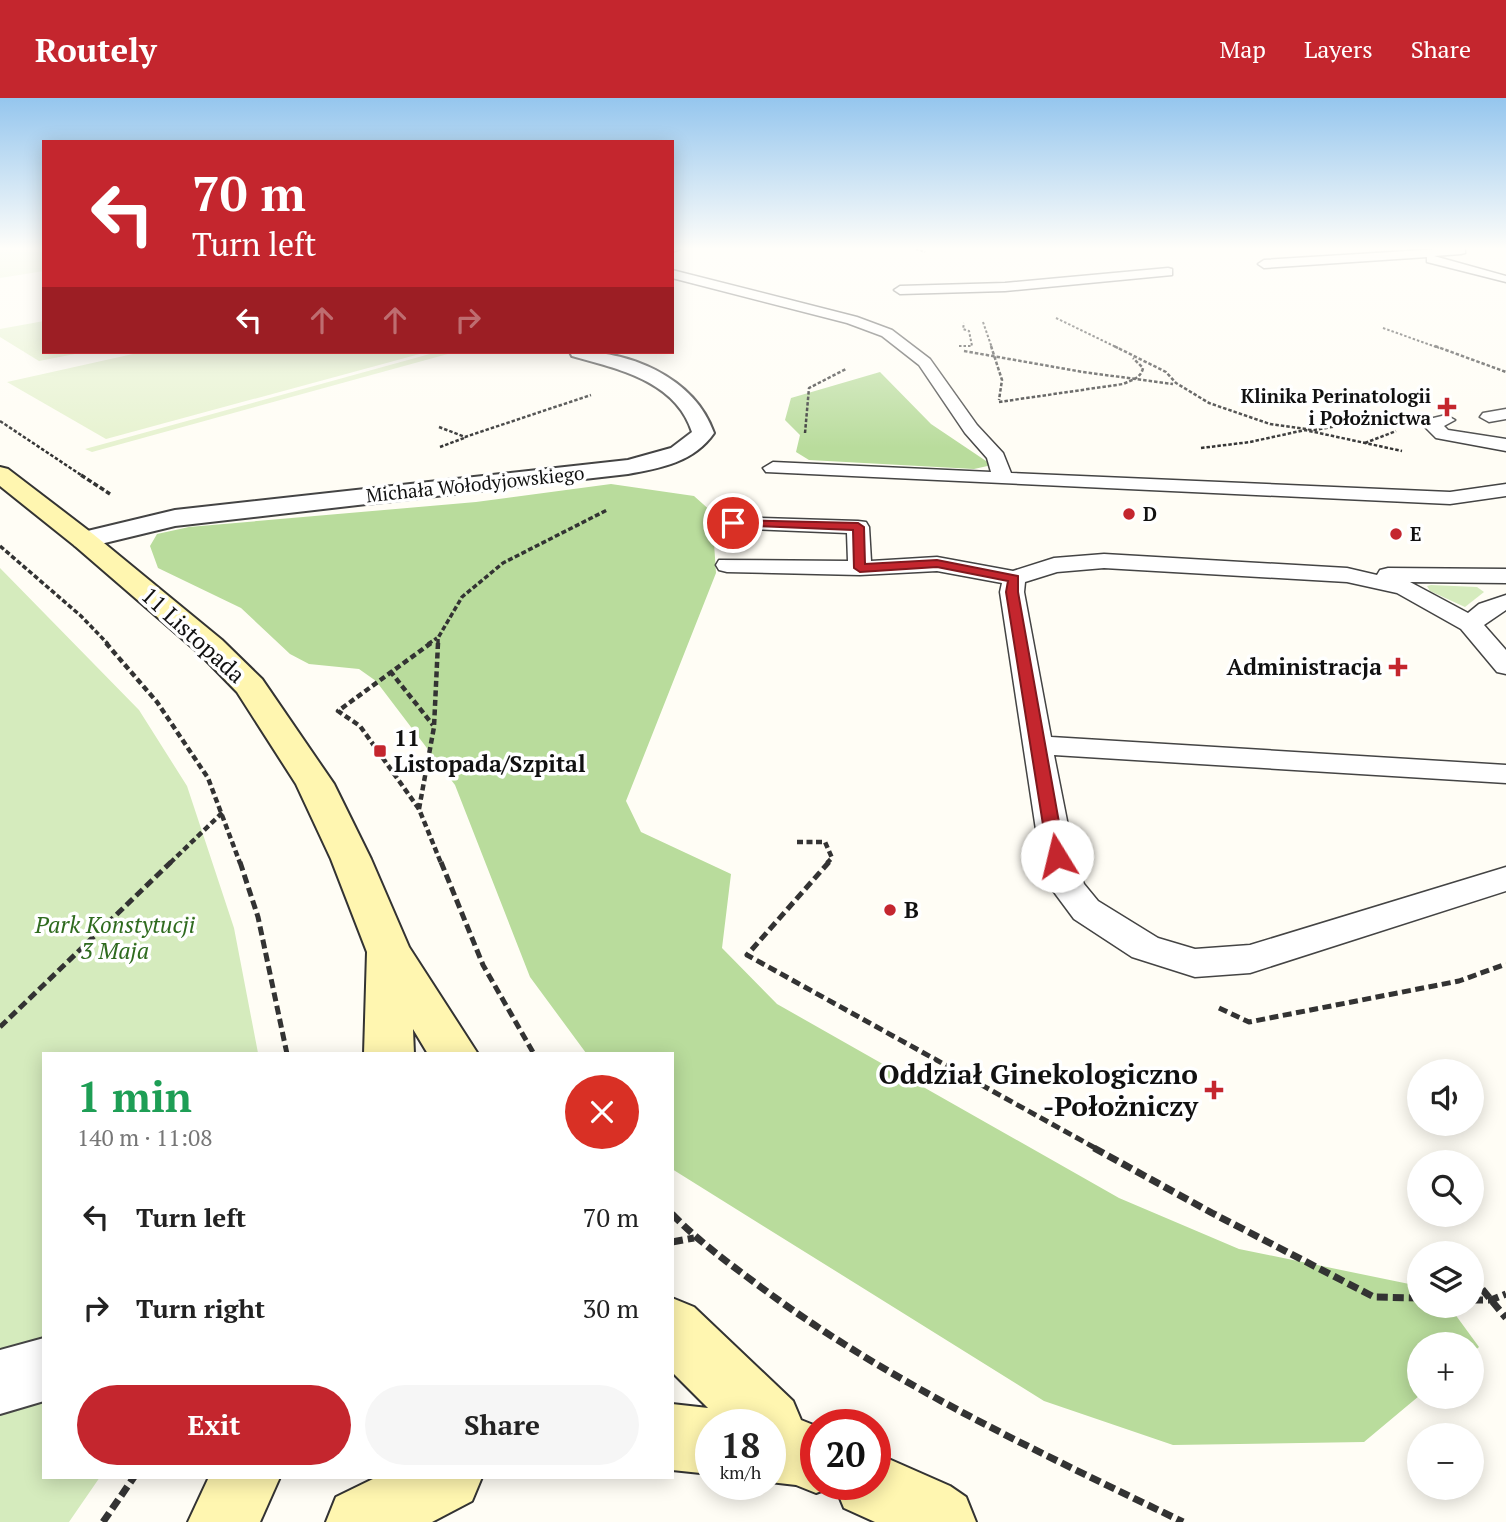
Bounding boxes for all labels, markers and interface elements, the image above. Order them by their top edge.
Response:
text: Routely [35,28,157,71]
text: Map [1219,33,1266,65]
text: Layers [1304,33,1373,65]
text: Share [1411,33,1471,65]
text: 70 m [192,160,306,225]
icon: left [77,168,168,259]
text: Turn left [192,223,316,265]
icon: left [230,301,268,339]
icon: ahead [303,301,341,339]
icon: ahead [376,301,414,339]
icon: right [449,301,487,339]
place label: Klinika Perinatologii i Położnictwa [1241,383,1431,430]
marker: Klinika Perinatologii i Położnictwa [1437,397,1457,417]
street label: Michała Wołodyjowskiego [365,460,585,507]
pin [703,493,763,553]
place label: D [1143,501,1157,526]
icon: arrive [714,504,752,542]
marker: D [1121,506,1137,522]
place label: E [1410,521,1421,546]
marker: E [1388,526,1404,542]
street label: 11 Listopada [135,580,252,690]
place label: Administracja [1227,651,1382,682]
marker: Administracja [1388,657,1408,677]
place label: 11 Listopada/Szpital [394,722,586,779]
marker: 11 Listopada/Szpital [372,743,388,759]
position arrow [1020,819,1094,893]
place label: B [904,894,919,925]
marker: B [882,902,898,918]
park label: Park Konstytucji 3 Maja [34,909,196,966]
place label: Oddział Ginekologiczno -Położniczy [879,1055,1199,1124]
map controls [1407,1059,1484,1500]
button: sound [1407,1059,1484,1136]
text: 1 min [77,1068,192,1124]
button: close [565,1075,639,1149]
marker: Oddział Ginekologiczno -Położniczy [1204,1080,1224,1100]
text: 140 m · 11:08 [77,1122,212,1153]
button: search [1407,1150,1484,1227]
icon: left [77,1198,115,1236]
text: Turn left [136,1200,246,1234]
text: 70 m [583,1200,639,1234]
button: layers [1407,1241,1484,1318]
icon: right [77,1289,115,1327]
text: Turn right [136,1291,265,1325]
text: 30 m [583,1291,639,1325]
button: + [1407,1332,1484,1409]
button: Exit [77,1385,351,1465]
button: Share [365,1385,639,1465]
speed limit sign: 20 [800,1409,891,1500]
text: 18 [721,1422,760,1468]
button: − [1407,1423,1484,1500]
text: km/h [720,1460,761,1484]

